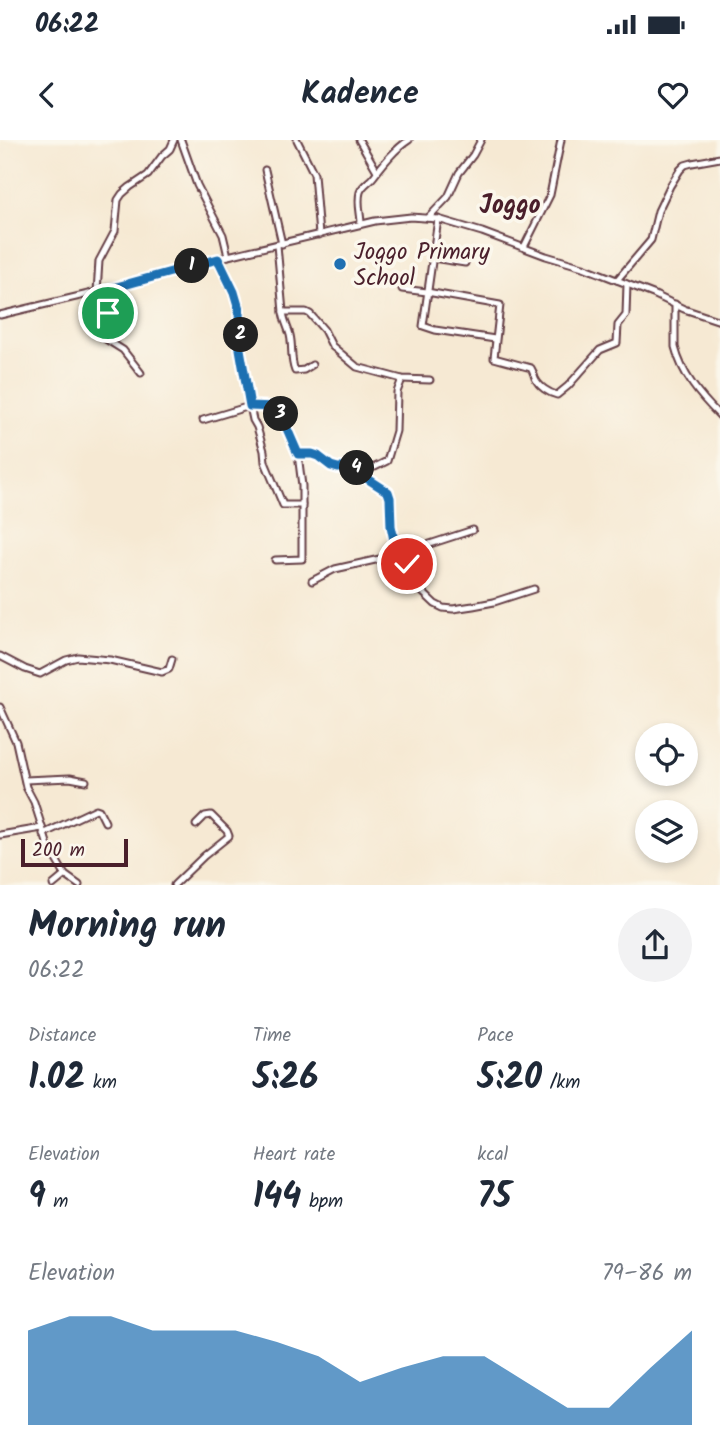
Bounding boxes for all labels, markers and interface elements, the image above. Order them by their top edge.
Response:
text: 06:22 [35,4,99,46]
text: Kadence [301,69,419,120]
icon: back [28,76,66,114]
icon: heart [654,76,692,114]
district label: Joggo [479,185,541,227]
place label: Joggo Primary School [354,235,490,297]
pin: 1 [174,248,210,284]
text: 1 [189,250,194,280]
marker: Joggo Primary School [332,256,348,272]
pin [78,283,138,343]
icon: arrive [89,294,127,332]
pin: 2 [224,318,258,352]
text: 2 [235,319,246,349]
pin: 3 [264,396,298,432]
text: 3 [275,398,286,428]
pin: 4 [340,450,374,486]
text: 4 [351,452,362,482]
pin [377,534,437,594]
icon: check [388,545,426,583]
map controls [635,723,698,863]
button: locate [635,723,698,786]
button: layers [635,800,698,863]
scale bar [21,836,128,868]
text: 200 m [32,836,85,866]
text: Morning run [28,897,226,957]
button: share [618,908,692,982]
text: 06:22 [28,953,85,989]
text: Distance [28,1021,96,1051]
text: Time [253,1021,291,1051]
text: Pace [477,1021,514,1051]
text: 1.02 [28,1051,85,1107]
text: 5:26 [253,1051,318,1107]
text: 5:20 [477,1051,542,1107]
text: km [85,1068,117,1098]
text: /km [542,1068,580,1098]
text: Elevation [28,1140,100,1170]
text: Heart rate [253,1140,335,1170]
text: kcal [477,1140,508,1170]
text: 9 [28,1170,46,1226]
text: 144 [253,1170,301,1226]
text: 75 [477,1170,512,1226]
text: m [46,1187,68,1217]
text: bpm [301,1187,343,1217]
text: Elevation [28,1256,115,1292]
text: 79–86 m [602,1256,692,1292]

